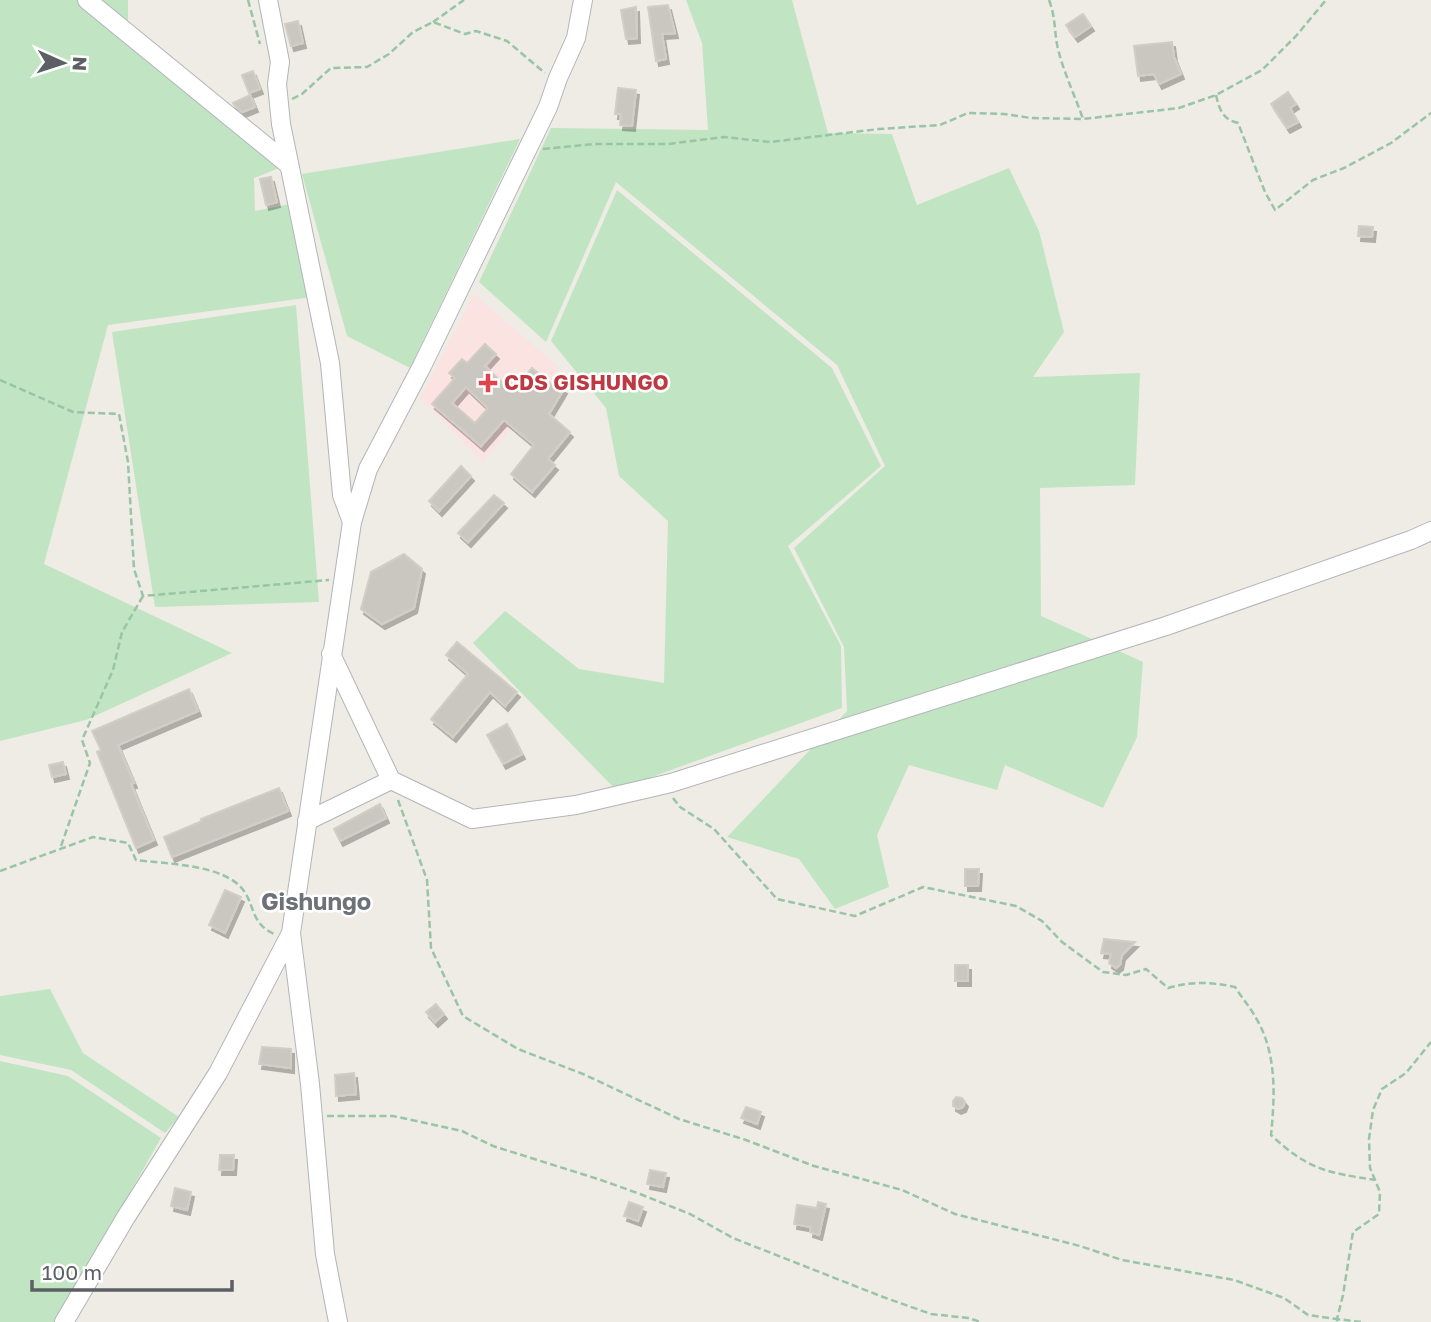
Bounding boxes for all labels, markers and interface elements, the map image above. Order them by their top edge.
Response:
north arrow [28,28,98,98]
text: N [69,56,92,72]
place label: CDS GISHUNGO [504,369,669,395]
marker: CDS GISHUNGO [478,373,498,393]
district label: Gishungo [261,886,371,915]
scale bar [32,1248,231,1292]
text: 100 m [42,1259,102,1285]

